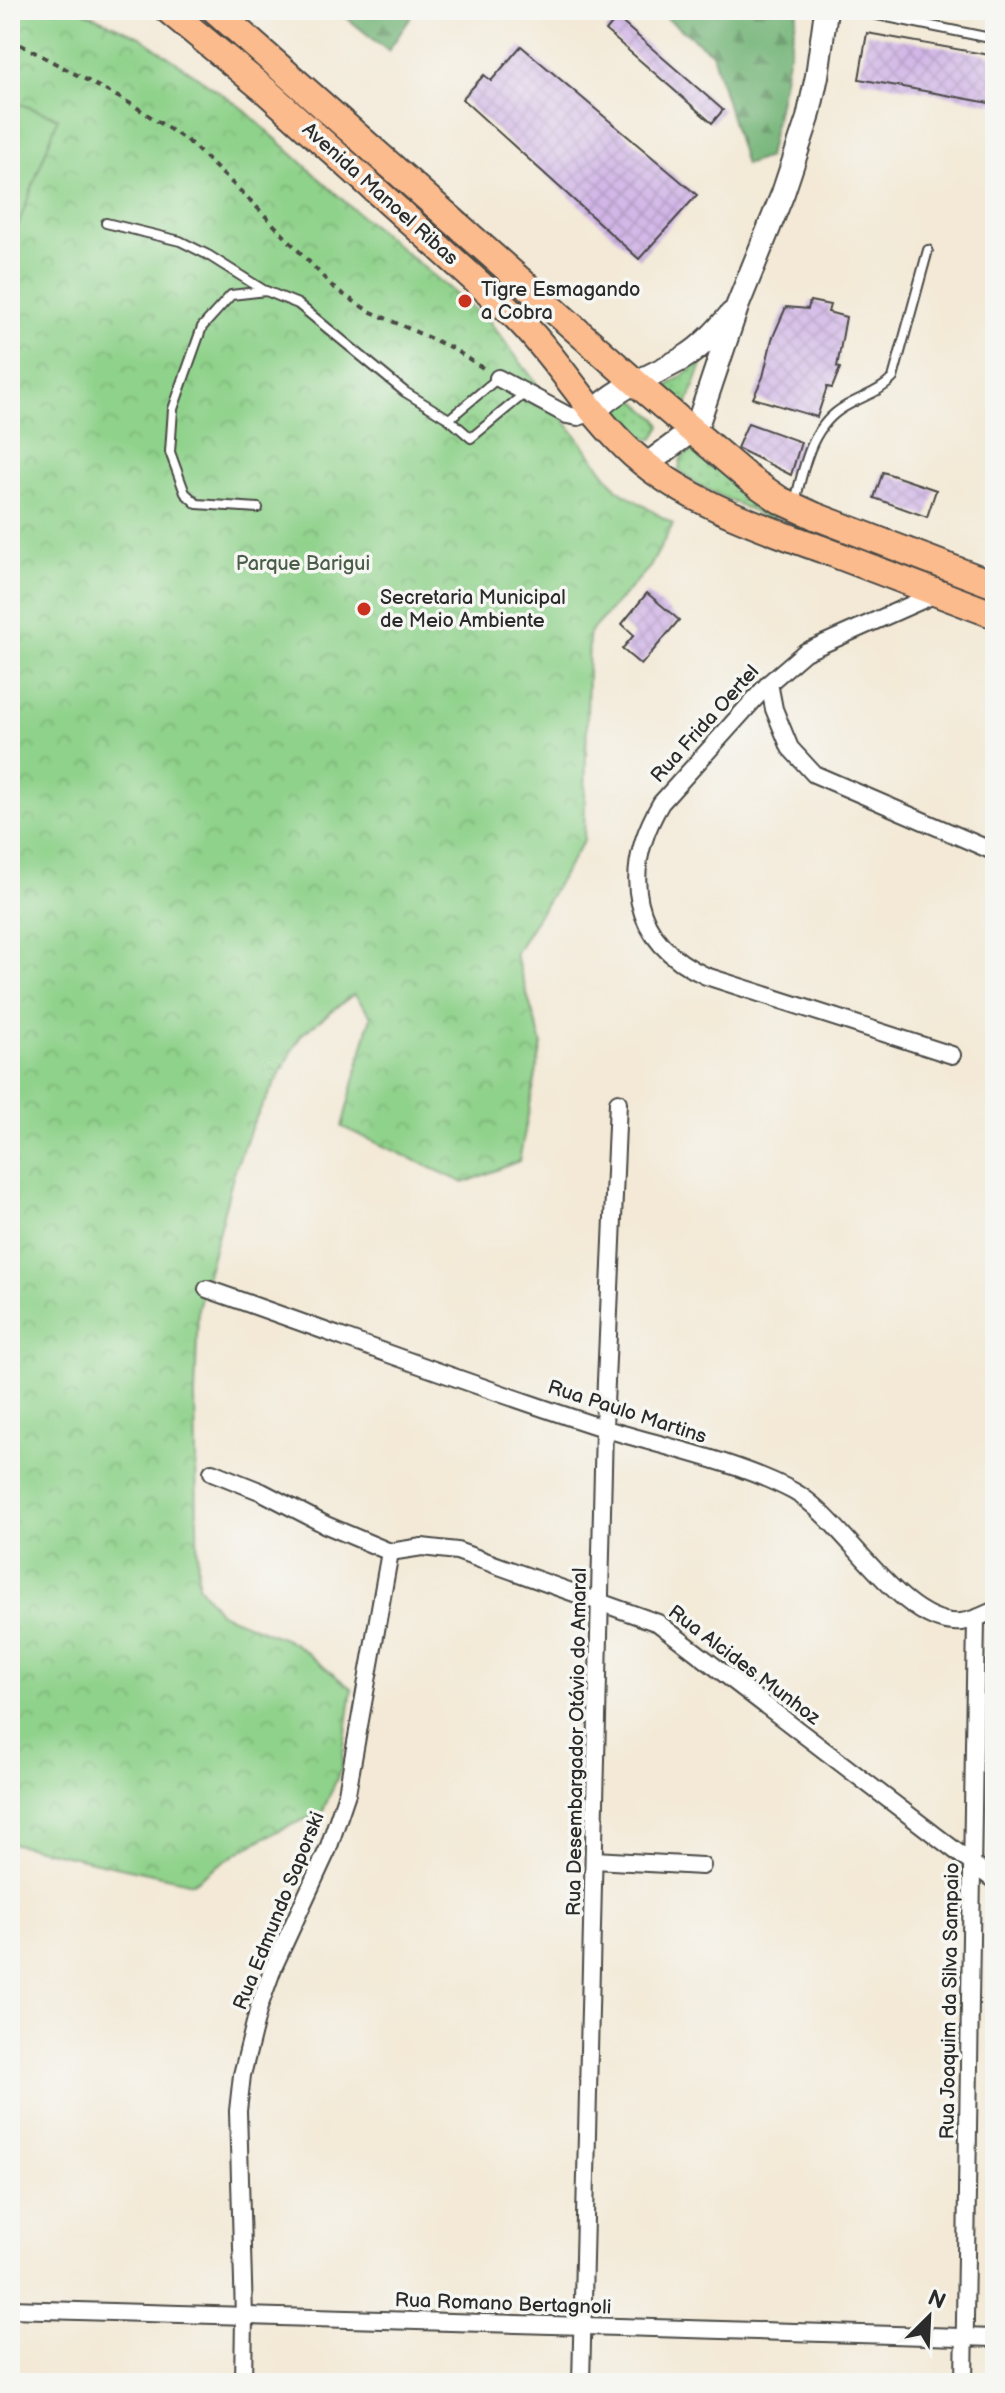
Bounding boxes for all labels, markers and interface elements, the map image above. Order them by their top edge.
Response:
street label: Avenida Manoel Ribas [297,118,463,270]
place label: Tigre Esmagando a Cobra [481,278,640,325]
marker: Tigre Esmagando a Cobra [456,292,474,310]
park label: Parque Barigui [236,552,370,576]
place label: Secretaria Municipal de Meio Ambiente [380,586,566,633]
marker: Secretaria Municipal de Meio Ambiente [355,600,373,618]
street label: Rua Frida Oertel [646,660,764,788]
street label: Rua Paulo Martins [545,1375,709,1449]
street label: Rua Desembargador Otávio do Amaral [562,1568,592,1916]
street label: Rua Alcides Munhoz [663,1600,825,1730]
street label: Rua Edmundo Saporski [228,1809,330,2013]
street label: Rua Joaquim da Silva Sampaio [936,1862,964,2140]
north arrow [889,2277,969,2357]
text: N [923,2284,950,2316]
street label: Rua Romano Bertagnoli [394,2288,612,2320]

